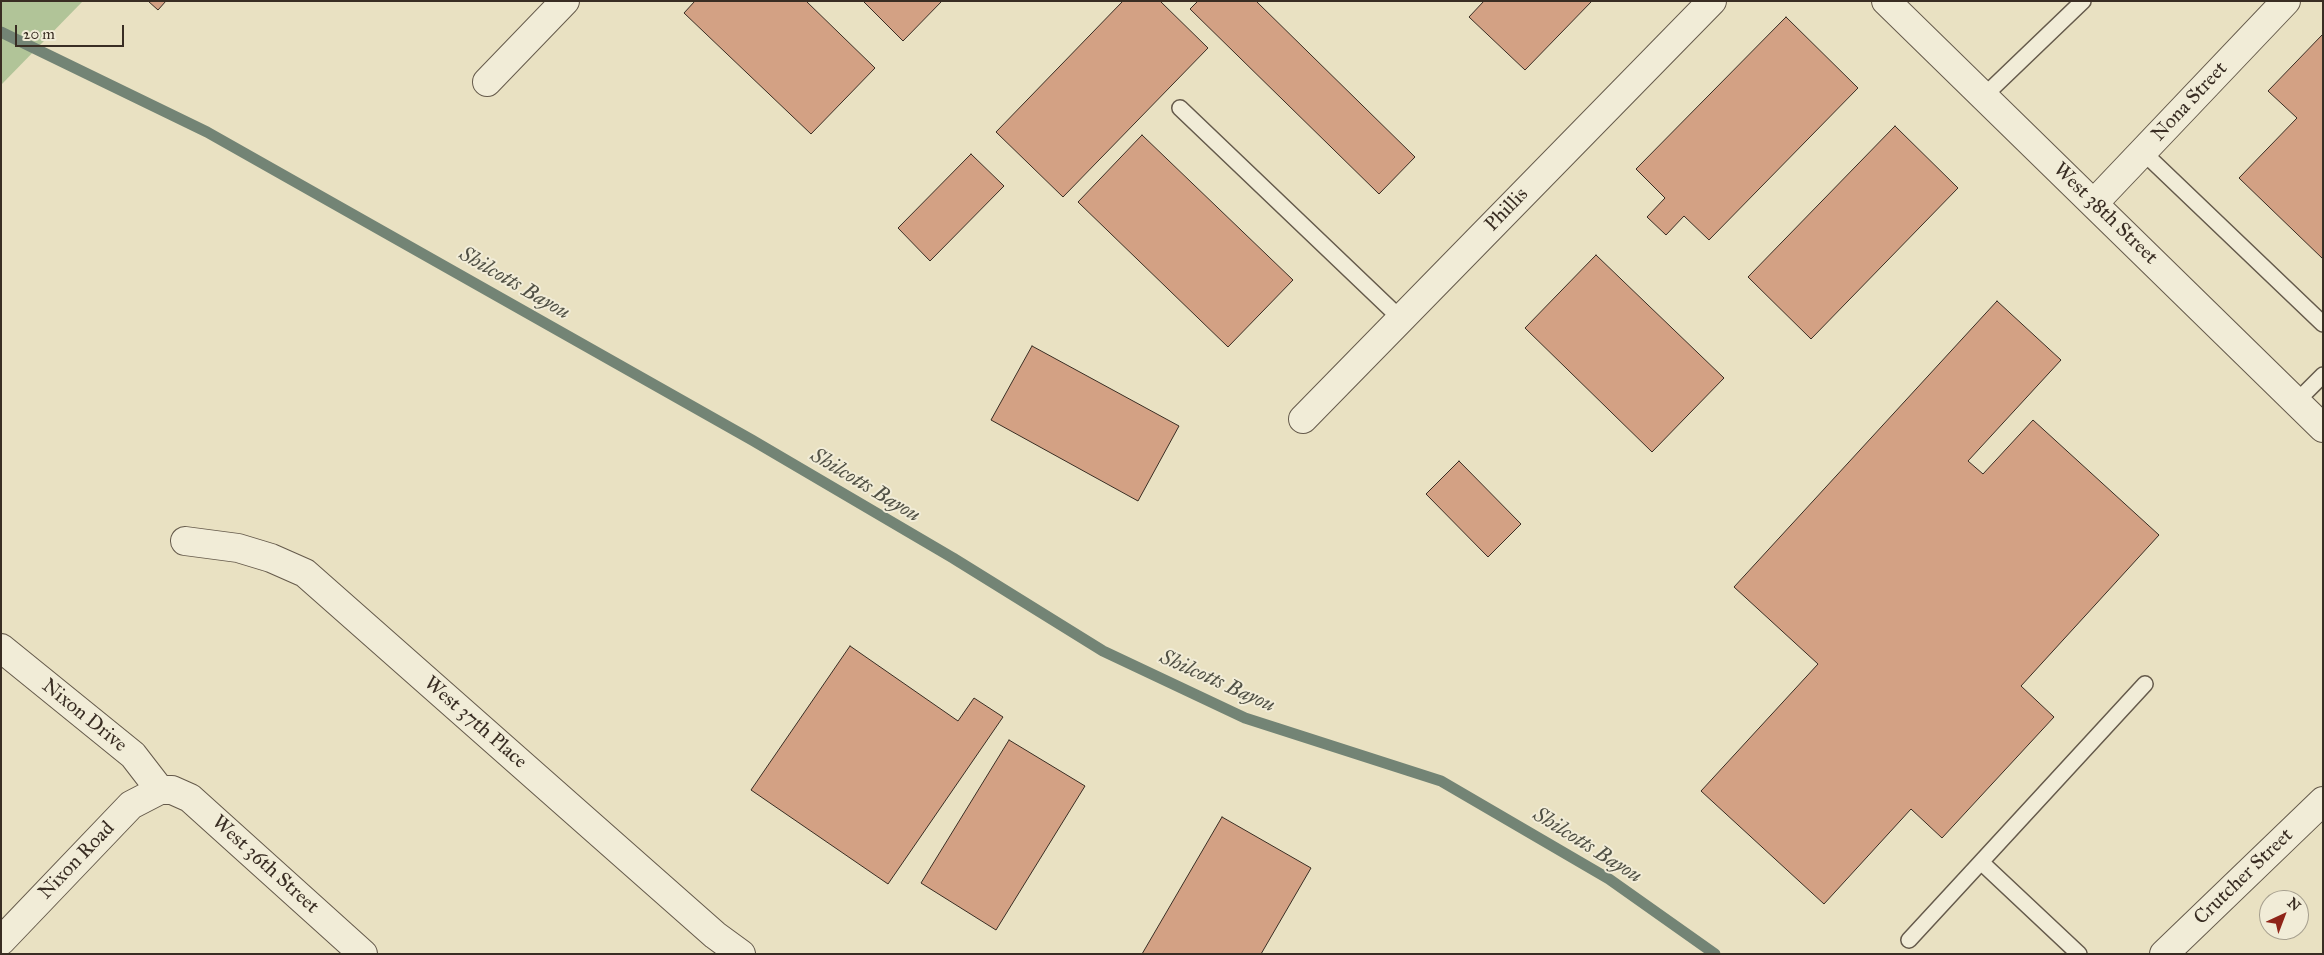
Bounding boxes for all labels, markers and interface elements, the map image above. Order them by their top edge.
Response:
scale bar [18,15,126,47]
text: 20 m [23,25,55,43]
street label: Nona Street [2147,57,2233,147]
street label: West 38th Street [2048,158,2162,270]
street label: Phillis [1480,183,1534,237]
water label: Shilcotts Bayou [454,242,574,326]
water label: Shilcotts Bayou [806,443,924,529]
water label: Shilcotts Bayou [1155,645,1279,719]
street label: West 37th Place [419,672,531,774]
street label: Nixon Drive [37,674,131,758]
water label: Shilcotts Bayou [1528,803,1646,889]
street label: West 36th Street [207,811,323,919]
street label: Nixon Road [34,817,120,905]
street label: Crutcher Street [2190,824,2298,930]
north arrow [2259,890,2309,940]
text: N [2284,894,2304,915]

